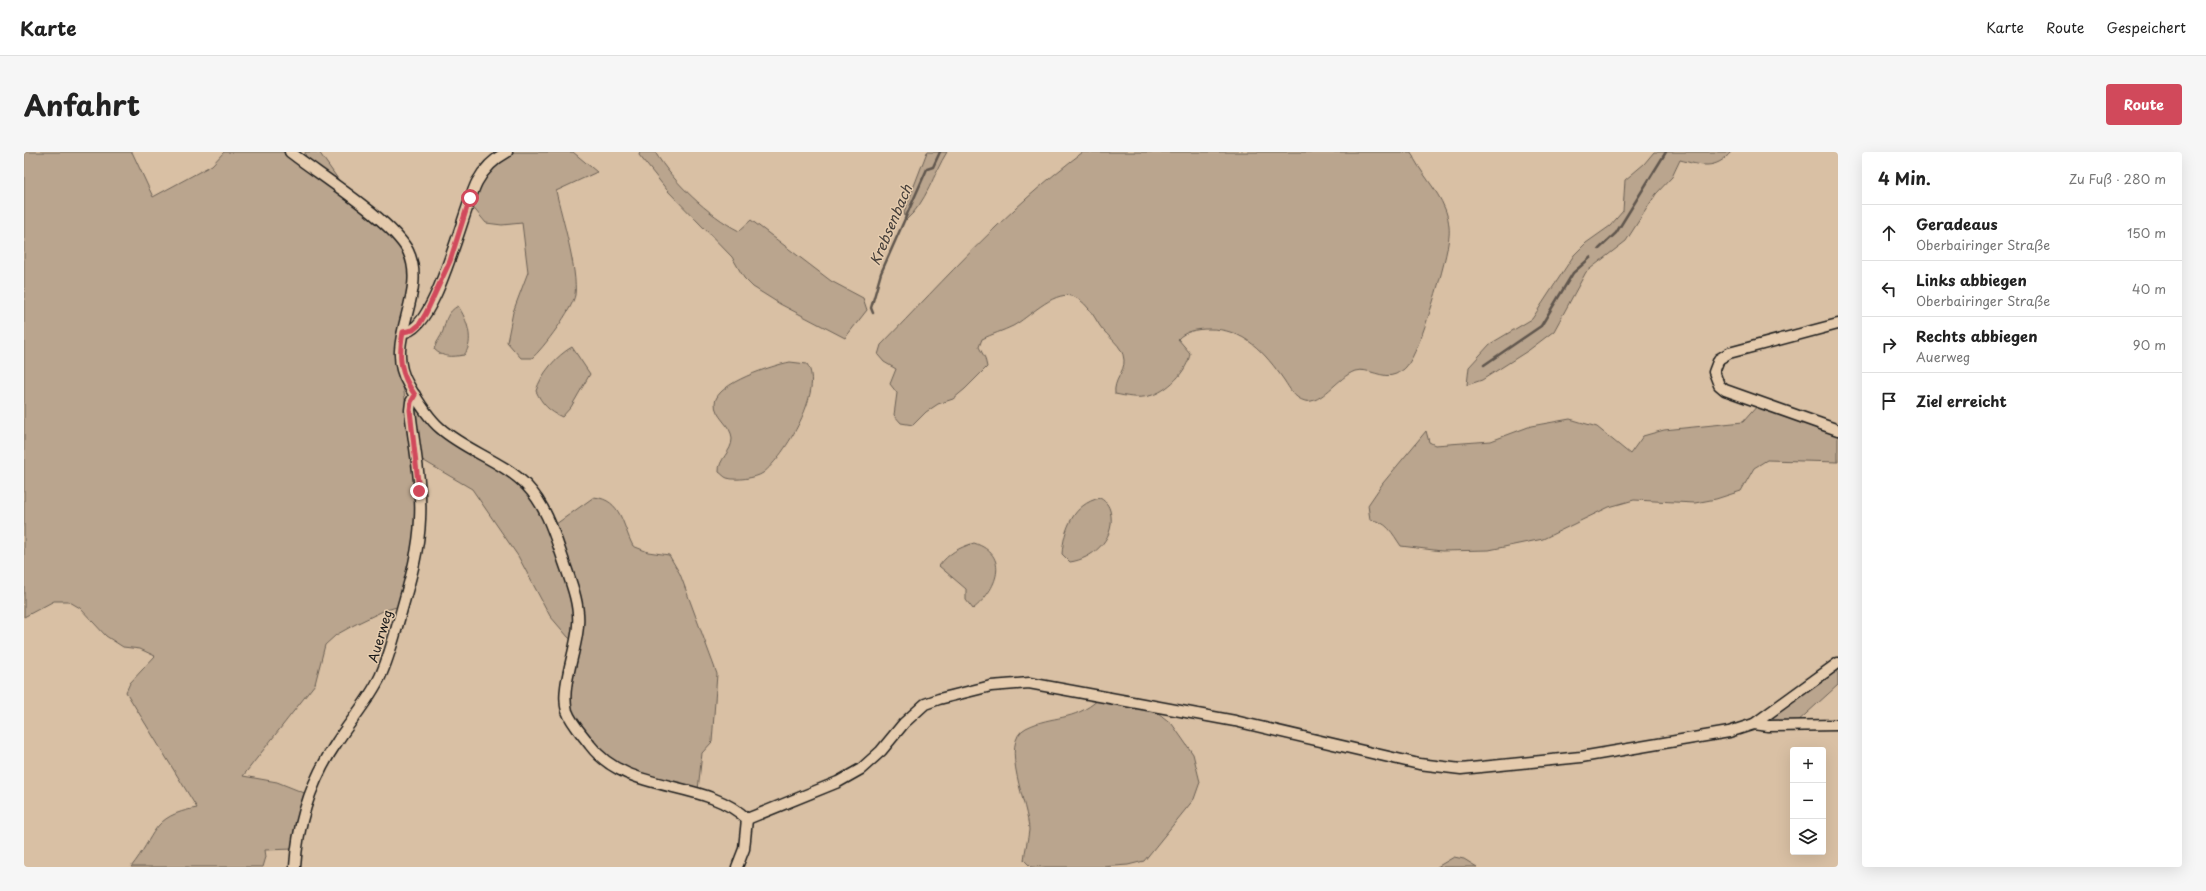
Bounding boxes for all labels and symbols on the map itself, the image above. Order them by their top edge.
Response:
water label: Krebsenbach [864,180,917,268]
route start [461,189,479,207]
route end [410,482,428,500]
street label: Auerweg [362,607,397,665]

